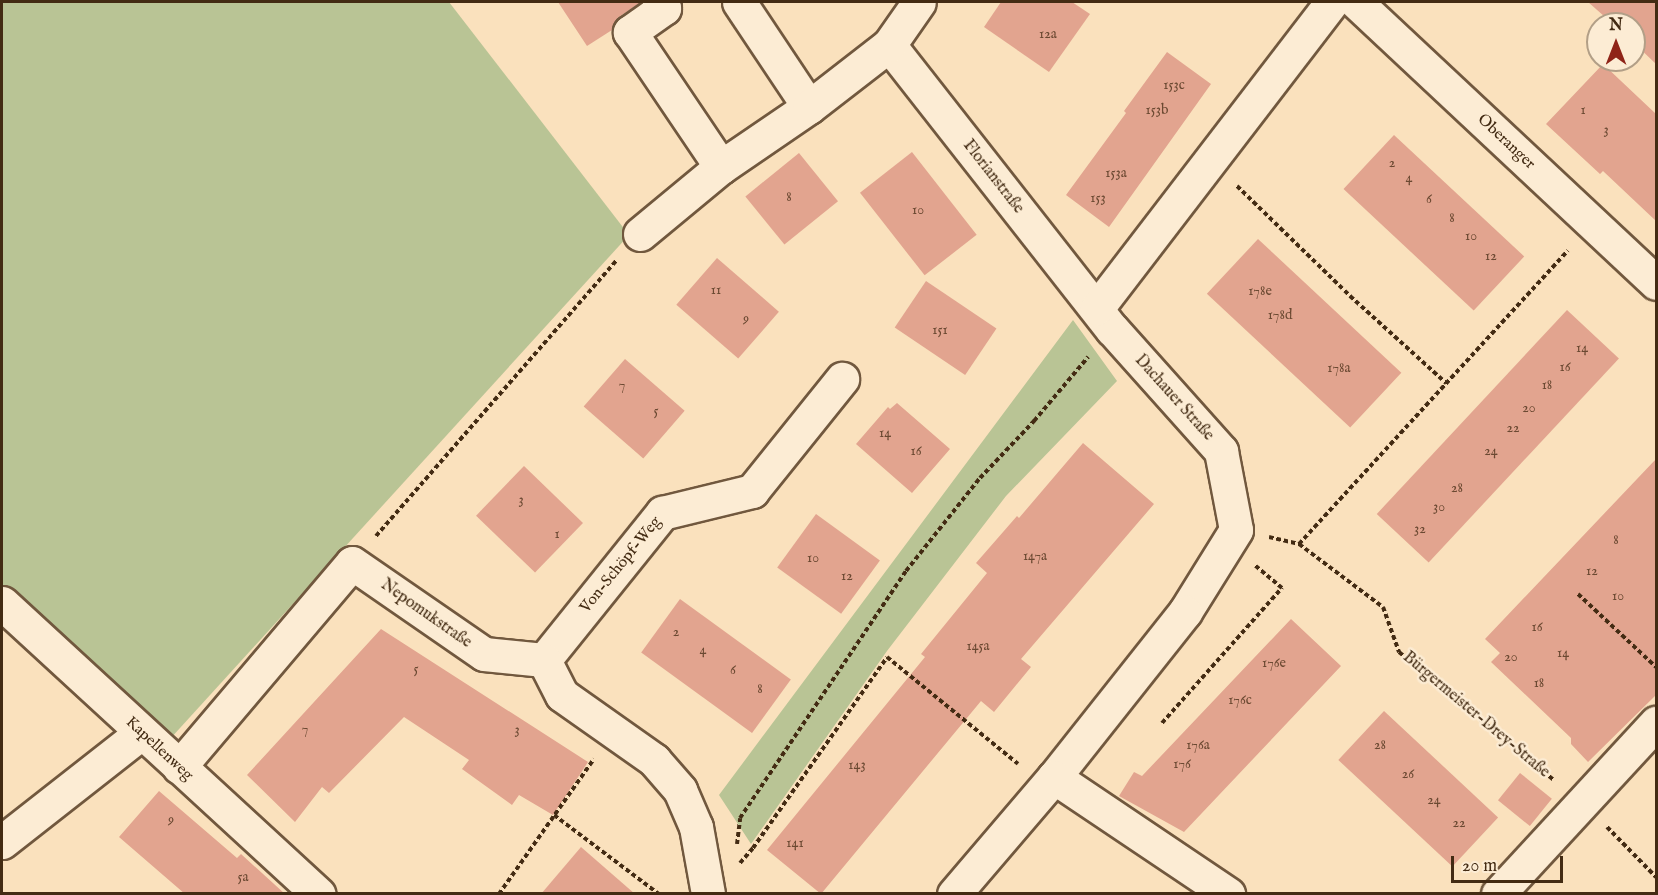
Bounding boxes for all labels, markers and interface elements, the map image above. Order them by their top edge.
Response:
north arrow [1586,12,1646,72]
text: N [1609,16,1623,36]
house number: 12a [1039,26,1057,42]
house number: 153c [1163,77,1185,93]
house number: 153b [1145,102,1169,118]
house number: 1 [1580,102,1586,118]
street label: Oberanger [1473,110,1539,174]
house number: 3 [1603,122,1609,138]
street label: Florianstraße [958,136,1028,218]
house number: 2 [1389,155,1395,171]
house number: 153a [1105,165,1127,181]
house number: 4 [1406,170,1412,186]
house number: 8 [786,189,792,205]
house number: 153 [1090,190,1106,206]
house number: 6 [1426,191,1432,207]
house number: 10 [912,202,924,218]
house number: 8 [1449,210,1455,226]
house number: 10 [1465,228,1477,244]
house number: 12 [1485,248,1497,264]
house number: 11 [711,282,721,298]
house number: 178e [1248,283,1272,299]
house number: 178d [1268,307,1292,323]
house number: 9 [743,311,749,327]
house number: 151 [932,322,948,338]
house number: 14 [1576,340,1588,356]
street label: Dachauer Straße [1130,351,1218,445]
house number: 16 [1559,359,1571,375]
house number: 178a [1327,360,1351,376]
house number: 7 [619,377,625,393]
house number: 18 [1542,377,1552,393]
house number: 20 [1522,400,1536,416]
house number: 5 [653,403,659,419]
house number: 22 [1506,420,1520,436]
house number: 14 [879,425,891,441]
house number: 16 [910,443,922,459]
house number: 24 [1484,443,1498,459]
house number: 28 [1451,480,1463,496]
house number: 3 [518,492,524,508]
house number: 30 [1433,499,1445,515]
street label: Von-Schöpf-Weg [576,513,666,617]
house number: 32 [1414,521,1426,537]
house number: 1 [554,526,560,542]
house number: 8 [1613,532,1619,548]
house number: 147a [1023,548,1047,564]
house number: 10 [807,550,819,566]
house number: 12 [1586,563,1598,579]
house number: 12 [841,568,853,584]
street label: Nepomukstraße [377,576,475,652]
house number: 10 [1612,588,1624,604]
house number: 16 [1531,619,1543,635]
house number: 2 [673,624,679,640]
house number: 145a [966,638,990,654]
house number: 4 [700,642,706,658]
house number: 14 [1557,645,1569,661]
street label: Bürgermeister-Drey-Straße [1399,648,1553,782]
house number: 20 [1504,649,1518,665]
house number: 176e [1262,655,1286,671]
house number: 5 [413,661,419,677]
house number: 6 [730,662,736,678]
house number: 18 [1534,675,1544,691]
house number: 8 [757,681,763,697]
house number: 176c [1228,692,1252,708]
street label: Kapellenweg [121,713,197,785]
house number: 7 [302,721,308,737]
house number: 3 [514,722,520,738]
house number: 176a [1186,737,1210,753]
house number: 28 [1374,737,1386,753]
house number: 176 [1173,756,1191,772]
house number: 143 [848,757,866,773]
house number: 26 [1402,766,1414,782]
house number: 24 [1427,792,1441,808]
house number: 9 [168,812,174,828]
house number: 22 [1452,815,1466,831]
house number: 141 [786,835,804,851]
scale bar [1454,844,1566,882]
text: 20 m [1462,855,1497,878]
house number: 5a [237,869,249,885]

